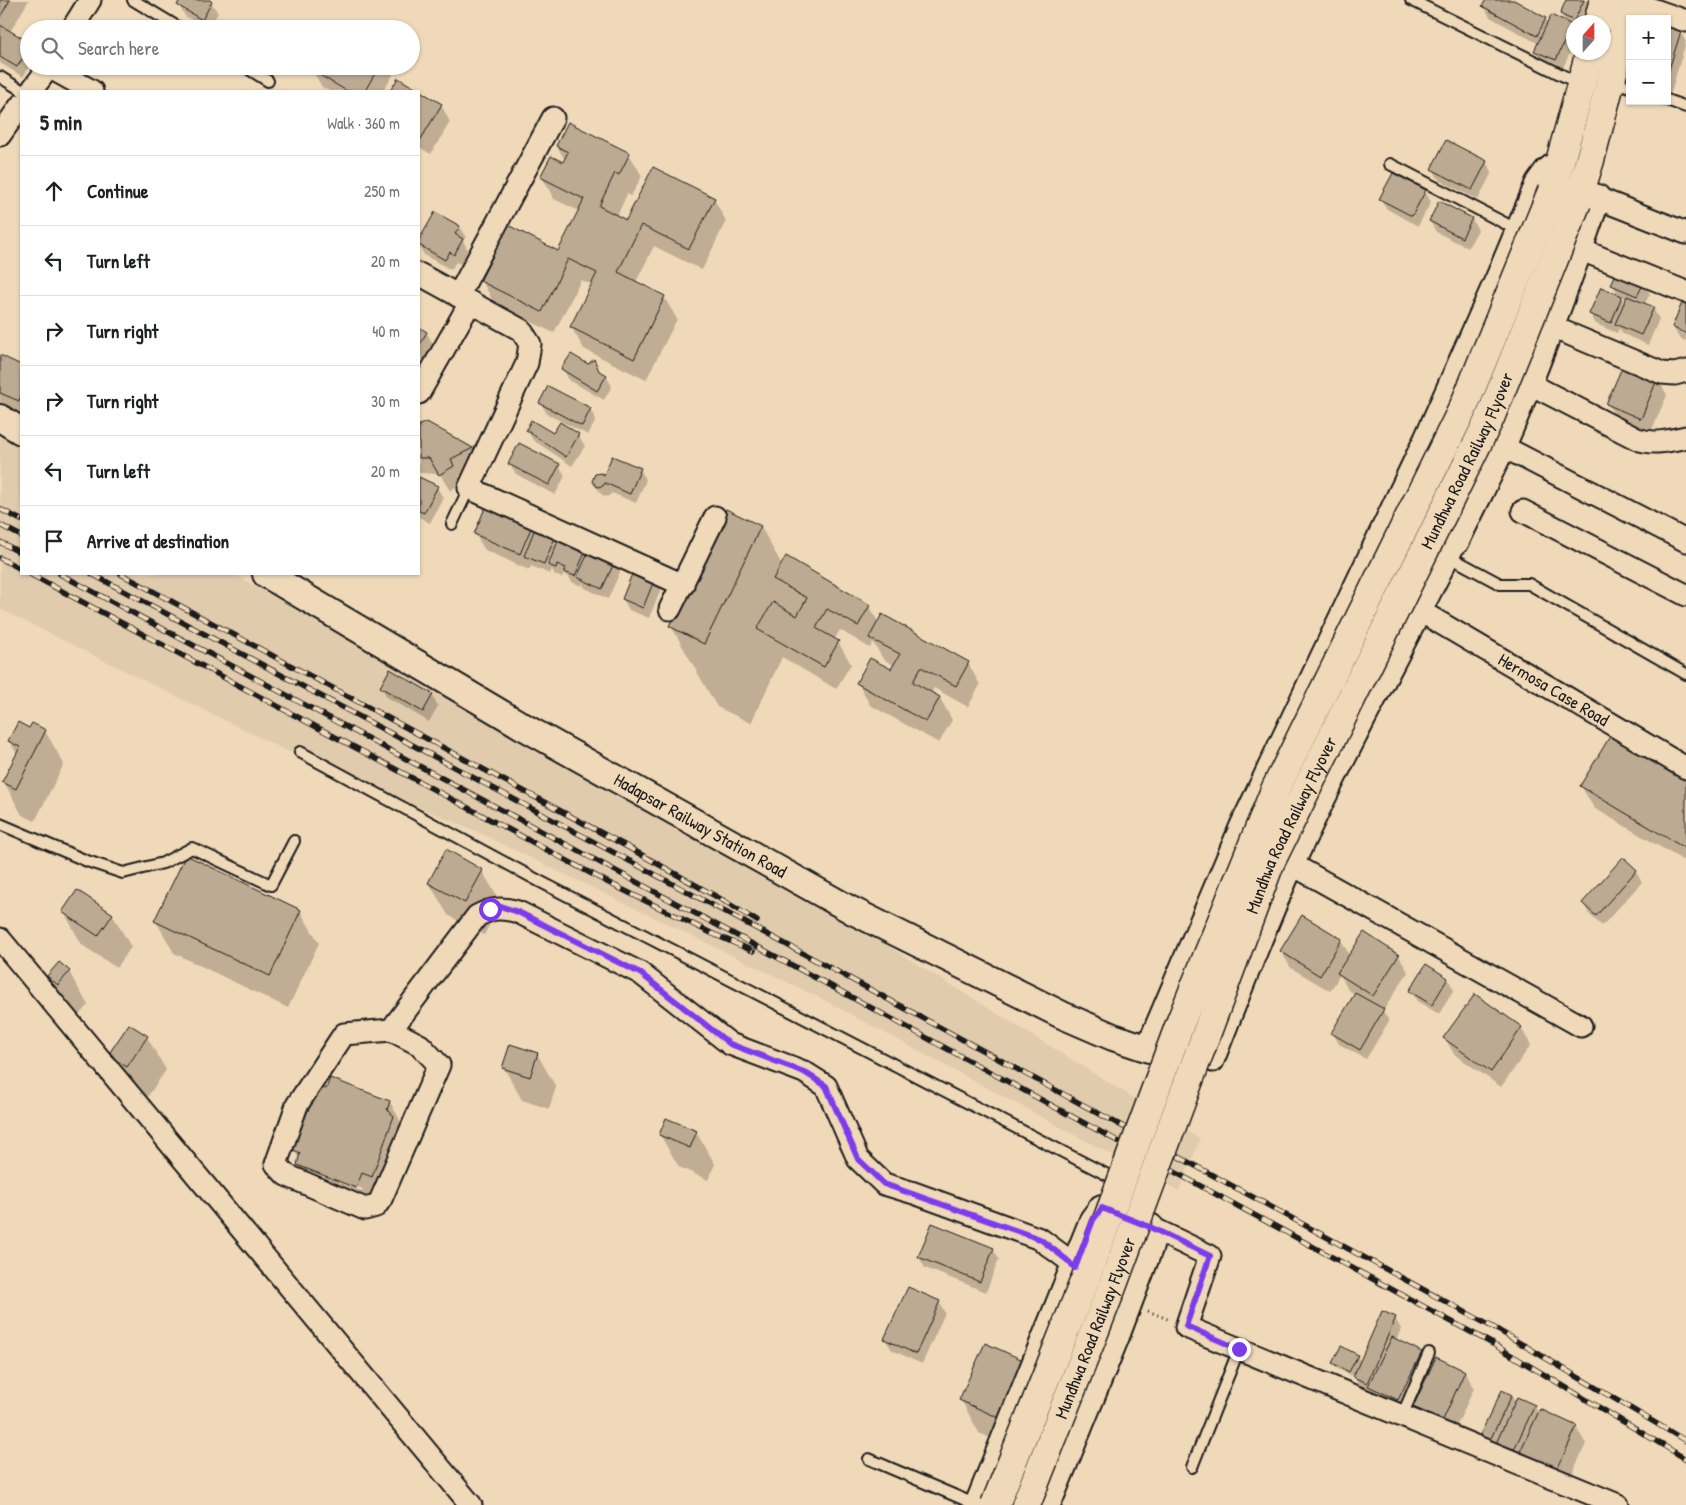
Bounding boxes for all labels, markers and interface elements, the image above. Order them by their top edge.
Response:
north arrow [1566,15,1611,60]
map controls [1626,15,1671,105]
button: + [1626,15,1671,60]
search box [20,20,420,75]
icon: search [38,34,66,62]
text: Search here [78,35,159,61]
button: − [1626,60,1671,105]
text: 5 min [40,108,82,137]
text: Walk · 360 m [327,112,400,134]
icon: ahead [40,177,68,205]
text: Continue [87,178,148,204]
text: 250 m [364,180,400,202]
icon: left [40,247,68,275]
text: Turn left [87,248,150,274]
text: 20 m [371,250,400,272]
icon: right [40,317,68,345]
text: Turn right [87,318,158,344]
text: 40 m [372,320,400,342]
street label: Mundhwa Road Railway Flyover [1414,368,1519,553]
icon: right [40,387,68,415]
text: Turn right [87,388,158,414]
text: 30 m [371,390,400,412]
icon: left [40,457,68,485]
text: Turn left [87,458,150,484]
text: 20 m [371,460,400,482]
icon: arrive [40,527,68,555]
text: Arrive at destination [87,528,229,554]
street label: Hermosa Case Road [1494,647,1614,732]
street label: Mundhwa Road Railway Flyover [1239,732,1343,917]
street label: Hadapsar Railway Station Road [610,767,792,884]
route start [479,898,502,921]
street label: Mundhwa Road Railway Flyover [1048,1234,1141,1422]
route end [1228,1338,1251,1361]

